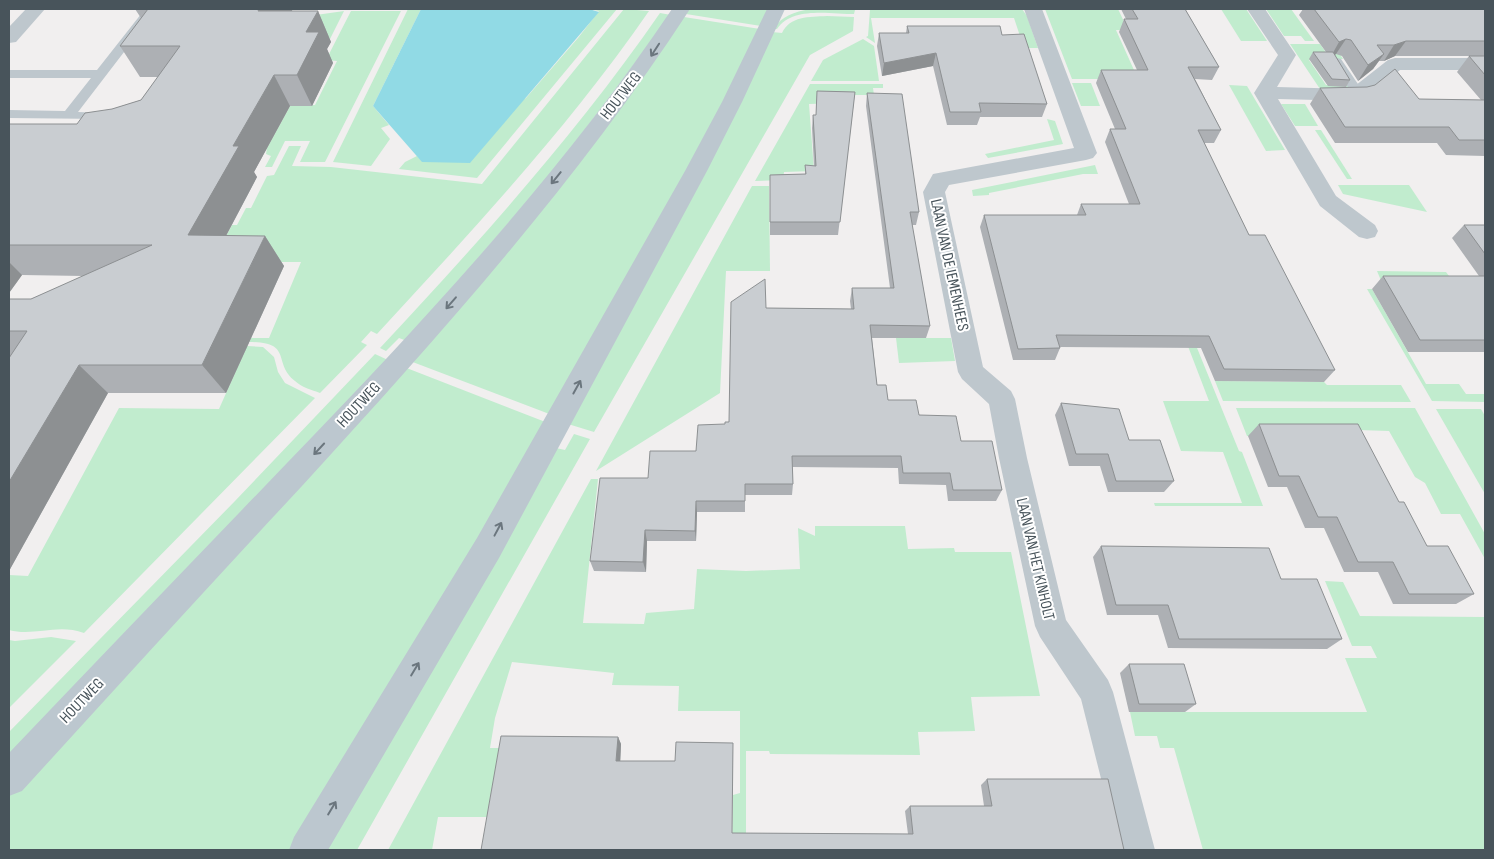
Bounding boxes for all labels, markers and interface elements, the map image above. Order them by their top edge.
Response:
one-way arrow [650,42,660,56]
street label: HOUTWEG [596,68,646,124]
one-way arrow [550,171,561,184]
street label: LAAN VAN DE IEMENHEES [926,197,972,333]
one-way arrow [446,296,457,309]
street label: HOUTWEG [333,378,385,432]
one-way arrow [572,380,582,395]
one-way arrow [313,442,325,455]
street label: LAAN VAN HET KINHOLT [1012,496,1058,622]
one-way arrow [493,522,503,537]
one-way arrow [411,663,421,677]
street label: HOUTWEG [56,675,108,727]
one-way arrow [327,802,337,816]

